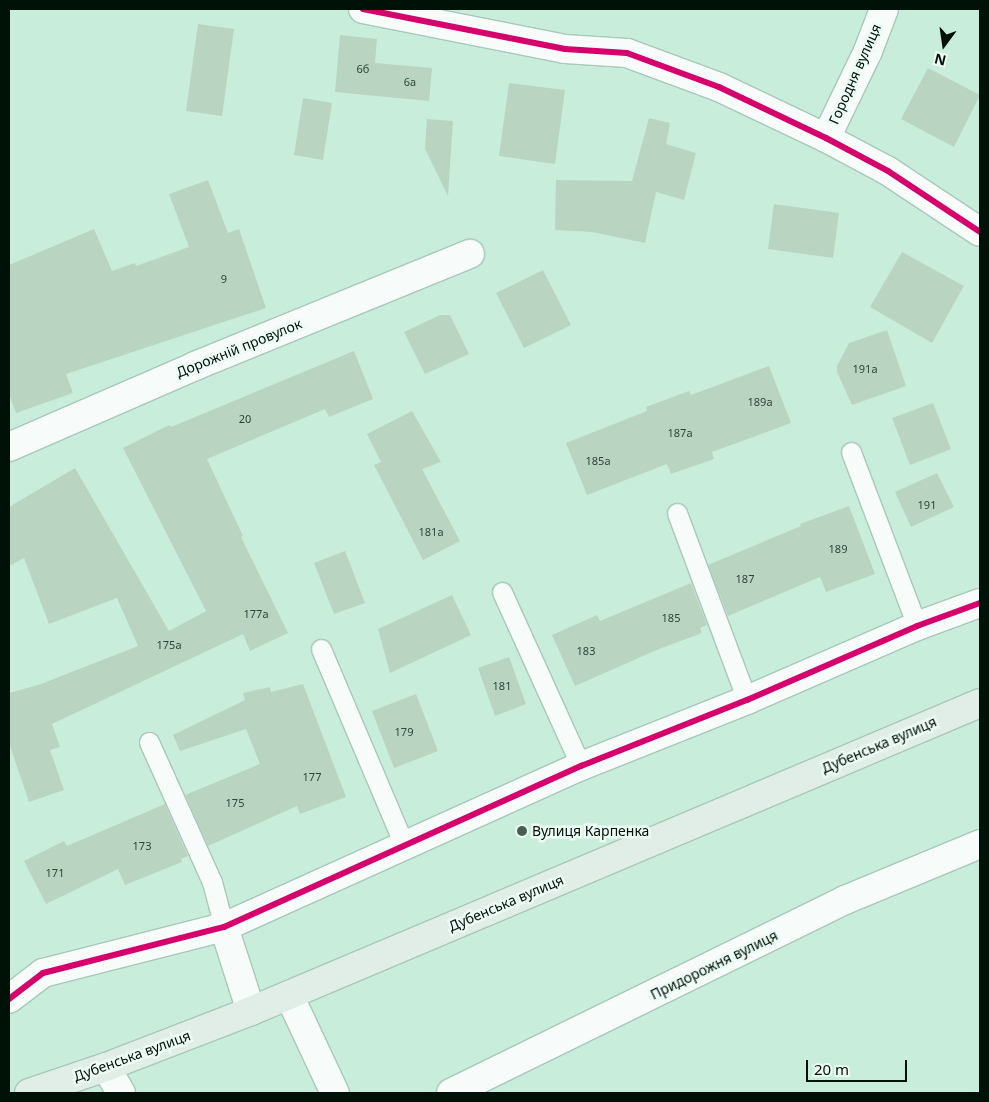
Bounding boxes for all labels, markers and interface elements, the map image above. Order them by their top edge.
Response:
north arrow [919,20,969,70]
street label: Городня вулиця [825,21,885,127]
text: N [932,49,948,71]
house number: 6б [357,62,369,76]
house number: 6а [404,75,416,89]
house number: 9 [221,272,227,286]
street label: Дорожній провулок [174,315,304,381]
house number: 191а [853,362,877,376]
house number: 189а [748,395,772,409]
house number: 20 [239,412,251,426]
house number: 187а [668,426,692,440]
house number: 185а [586,454,610,468]
house number: 191 [918,498,936,512]
house number: 181а [419,525,443,539]
house number: 189 [829,542,847,556]
house number: 187 [736,572,754,586]
house number: 177а [244,607,268,621]
house number: 185 [662,611,680,625]
house number: 175а [157,638,181,652]
house number: 183 [577,644,595,658]
house number: 181 [493,679,511,693]
street label: Дубенська вулиця [819,713,939,777]
house number: 179 [395,725,413,739]
house number: 177 [303,770,321,784]
house number: 175 [226,796,244,810]
place label: Вулиця Карпенка [532,823,649,839]
marker: Вулиця Карпенка [516,825,528,837]
house number: 173 [133,839,151,853]
house number: 171 [46,866,64,880]
street label: Дубенська вулиця [446,871,566,935]
street label: Придорожня вулиця [648,927,780,1003]
street label: Дубенська вулиця [71,1027,193,1085]
scale bar [809,1050,910,1082]
text: 20 m [814,1059,849,1079]

